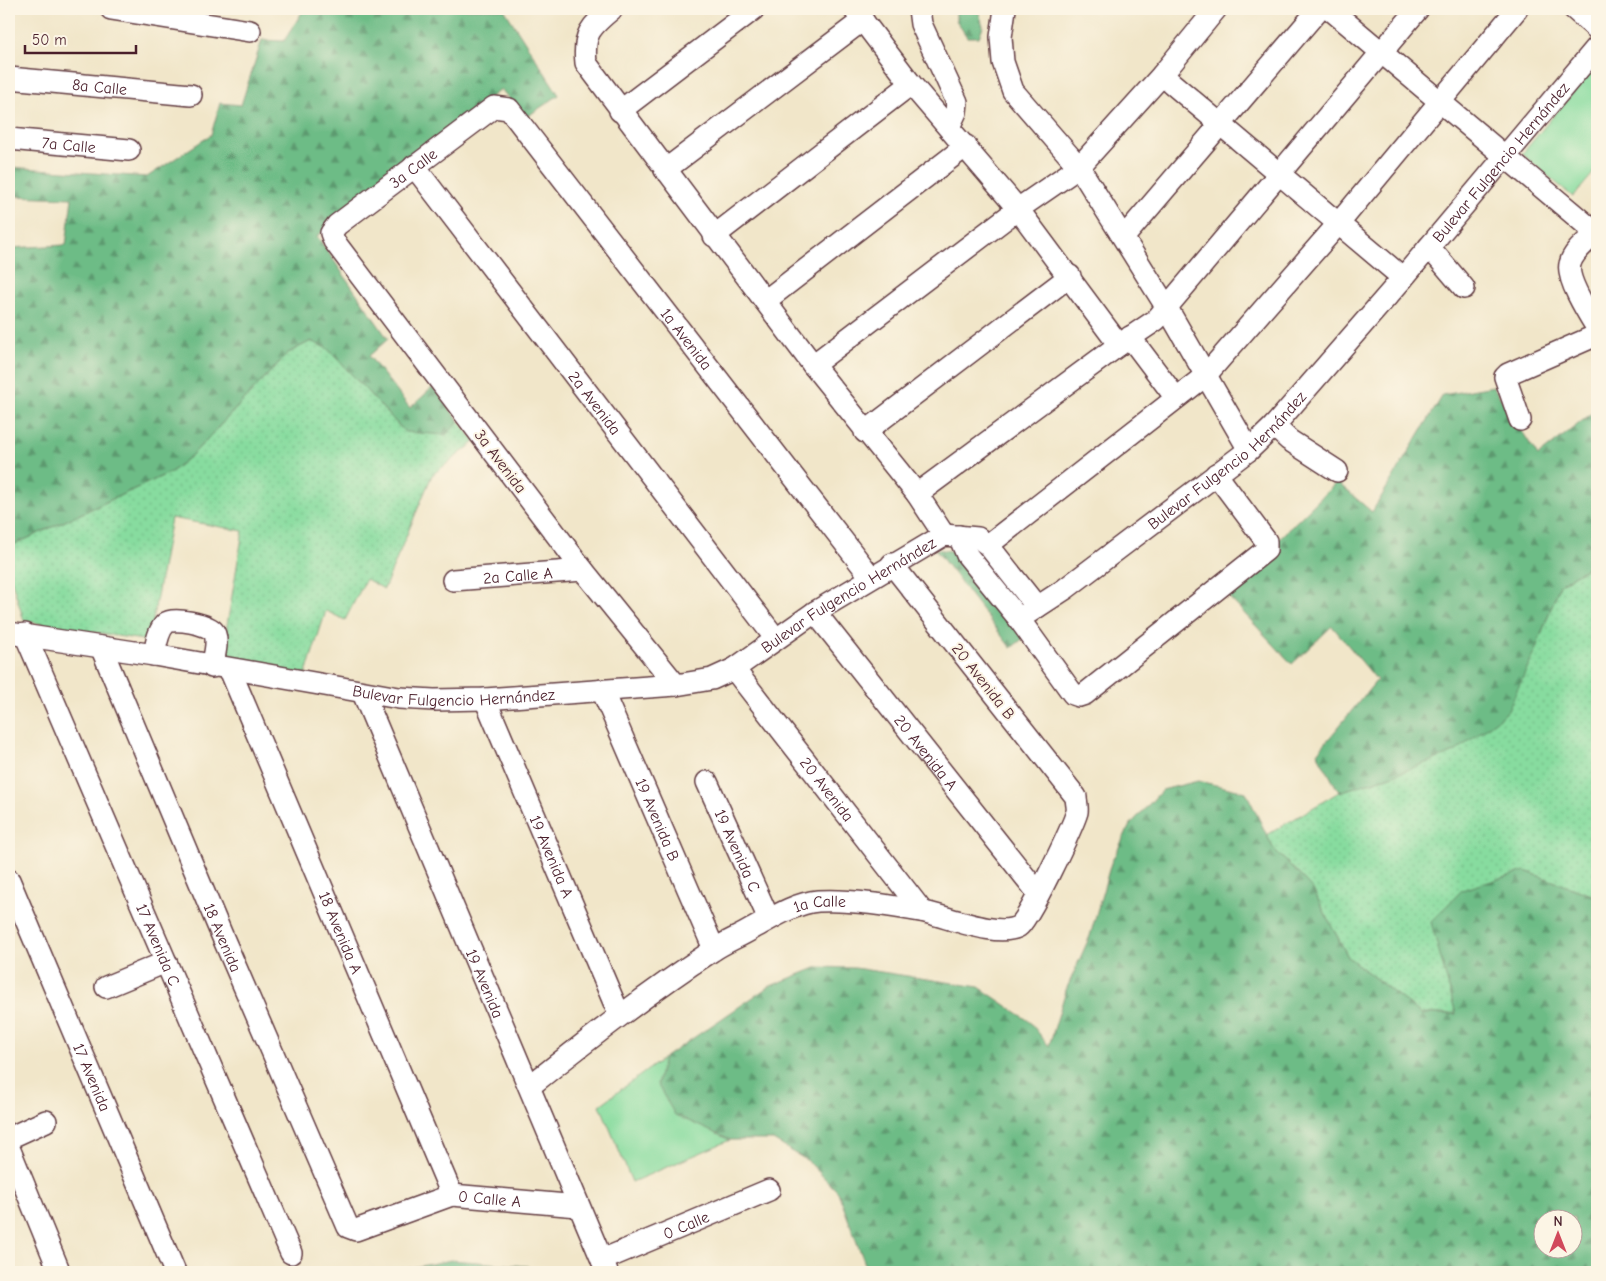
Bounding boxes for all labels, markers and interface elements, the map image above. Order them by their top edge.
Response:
scale bar [25,22,136,54]
text: 50 m [32,31,67,49]
street label: 8a Calle [71,76,128,99]
street label: Bulevar Fulgencio Hernández [1429,79,1573,246]
street label: 7a Calle [41,134,97,157]
street label: 3a Calle [386,145,441,192]
street label: 1a Avenida [656,305,715,374]
street label: 2a Avenida [564,368,624,438]
street label: Bulevar Fulgencio Hernández [1144,388,1310,533]
street label: 3a Avenida [471,426,530,497]
street label: Bulevar Fulgencio Hernández [758,534,939,657]
street label: 2a Calle A [482,564,553,588]
street label: 20 Avenida B [948,640,1019,723]
street label: Bulevar Fulgencio Hernández [351,682,556,710]
street label: 20 Avenida A [890,712,961,794]
street label: 20 Avenida [796,754,857,825]
street label: 19 Avenida B [631,776,683,864]
street label: 19 Avenida C [711,807,763,895]
street label: 19 Avenida A [526,813,576,901]
street label: 18 Avenida A [315,889,365,977]
street label: 1a Calle [791,893,846,917]
street label: 17 Avenida C [132,901,183,989]
street label: 18 Avenida [200,901,245,975]
street label: 19 Avenida [462,946,507,1021]
street label: 17 Avenida [69,1041,114,1114]
street label: 0 Calle A [458,1188,522,1211]
street label: 0 Calle [661,1208,712,1243]
north arrow [1534,1208,1584,1258]
text: N [1553,1213,1563,1230]

